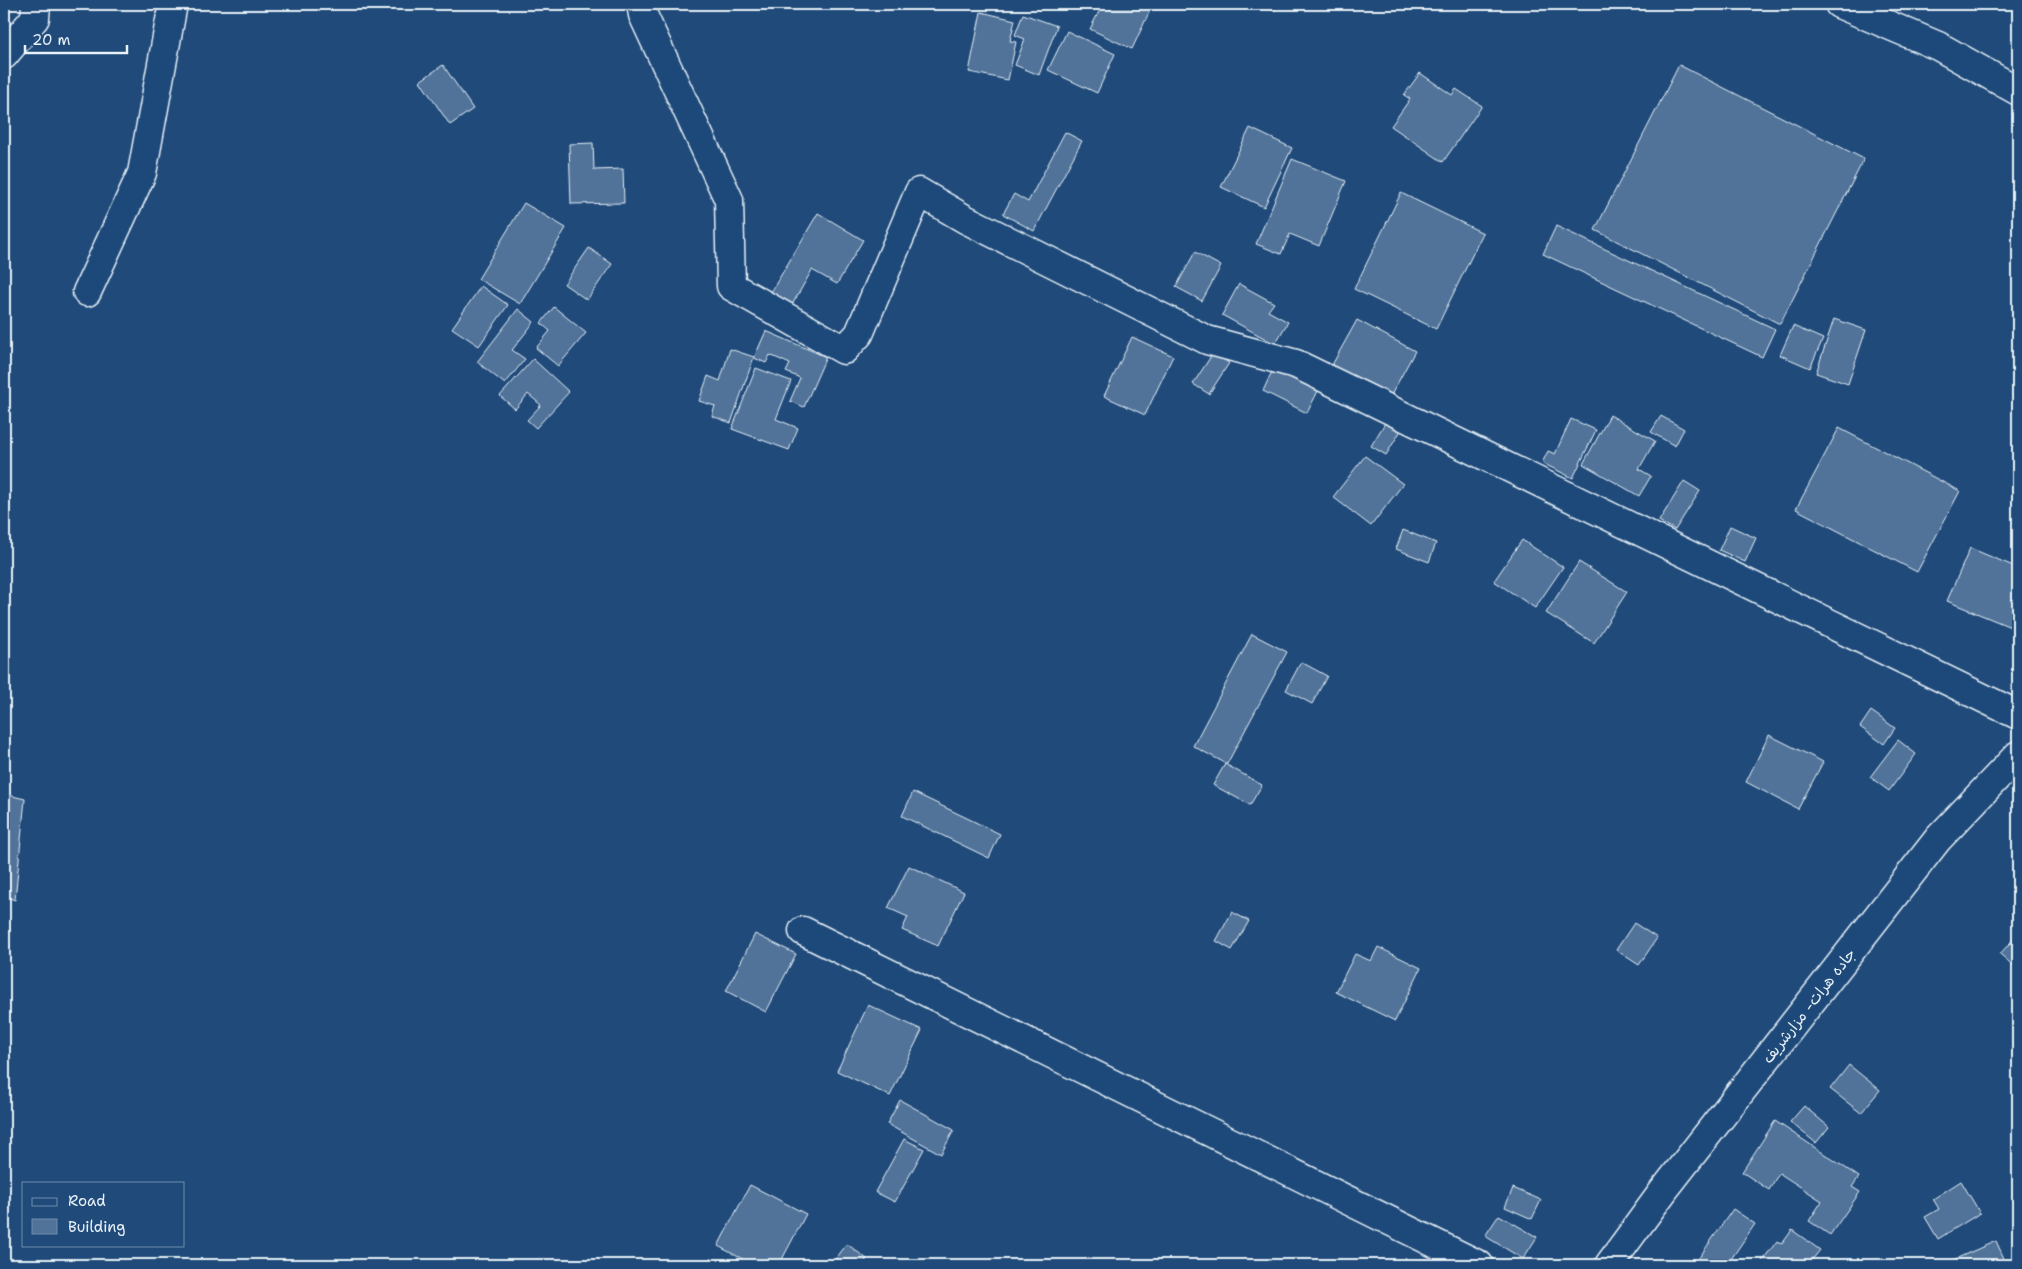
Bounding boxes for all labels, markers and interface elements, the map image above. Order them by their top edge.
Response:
scale bar [25,22,128,54]
text: 20 m [32,30,71,50]
street label: جاده هرات- مزارشریف [1758,944,1860,1068]
legend [22,1182,185,1246]
text: Road [68,1191,106,1211]
text: Building [68,1217,125,1237]

